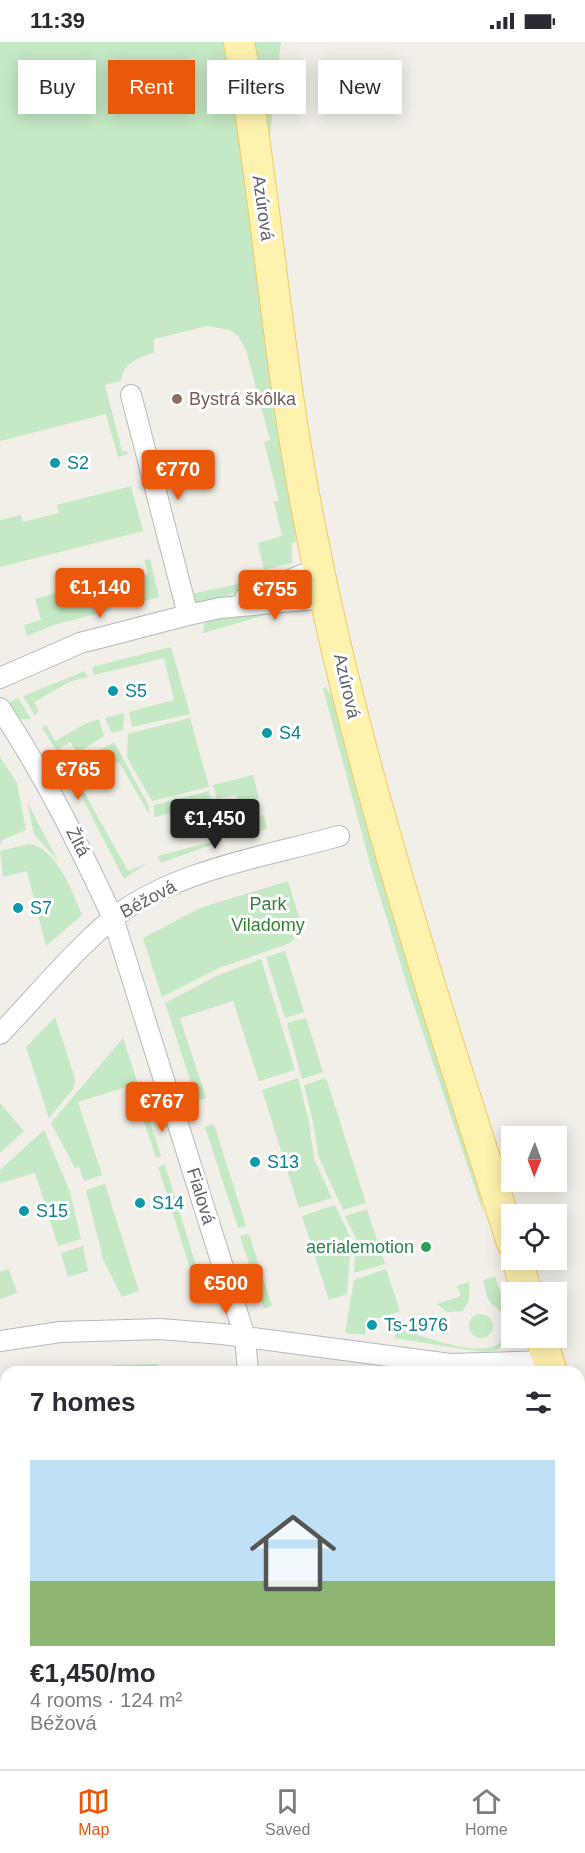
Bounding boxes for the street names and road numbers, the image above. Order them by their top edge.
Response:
street label: Azúrová [249,174,278,243]
street label: Azúrová [330,652,364,721]
street label: Žltá [62,824,94,861]
street label: Béžová [117,876,180,922]
street label: Fialová [183,1165,219,1228]

